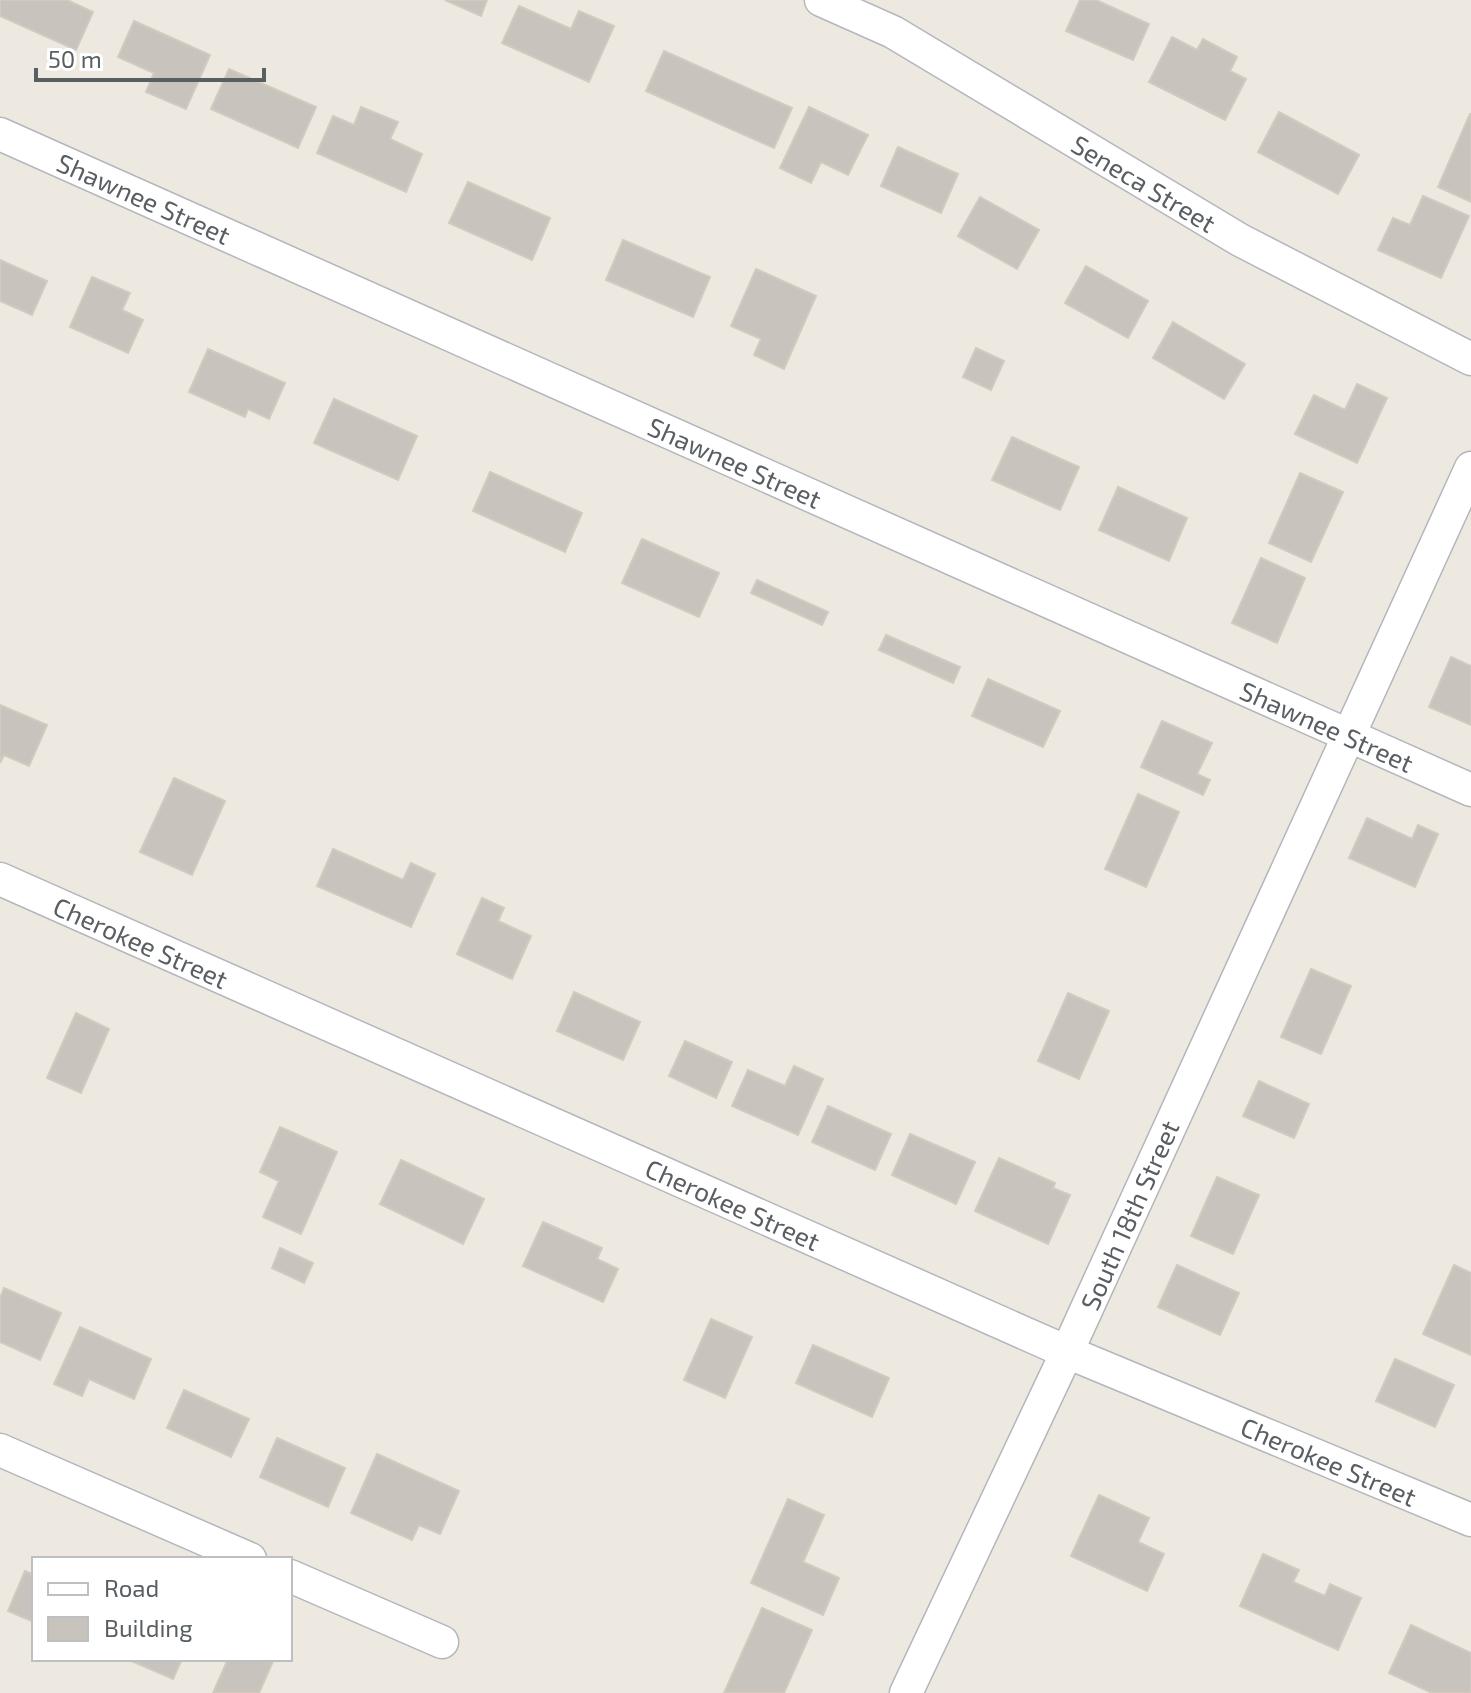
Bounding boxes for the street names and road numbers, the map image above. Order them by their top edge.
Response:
street label: Seneca Street [1066,128,1222,238]
street label: Shawnee Street [53,146,236,250]
street label: Shawnee Street [644,410,827,514]
street label: Shawnee Street [1236,674,1419,778]
street label: Cherokee Street [49,890,233,994]
street label: South 18th Street [1073,1115,1185,1315]
street label: Cherokee Street [641,1152,825,1256]
street label: Cherokee Street [1237,1410,1421,1512]

